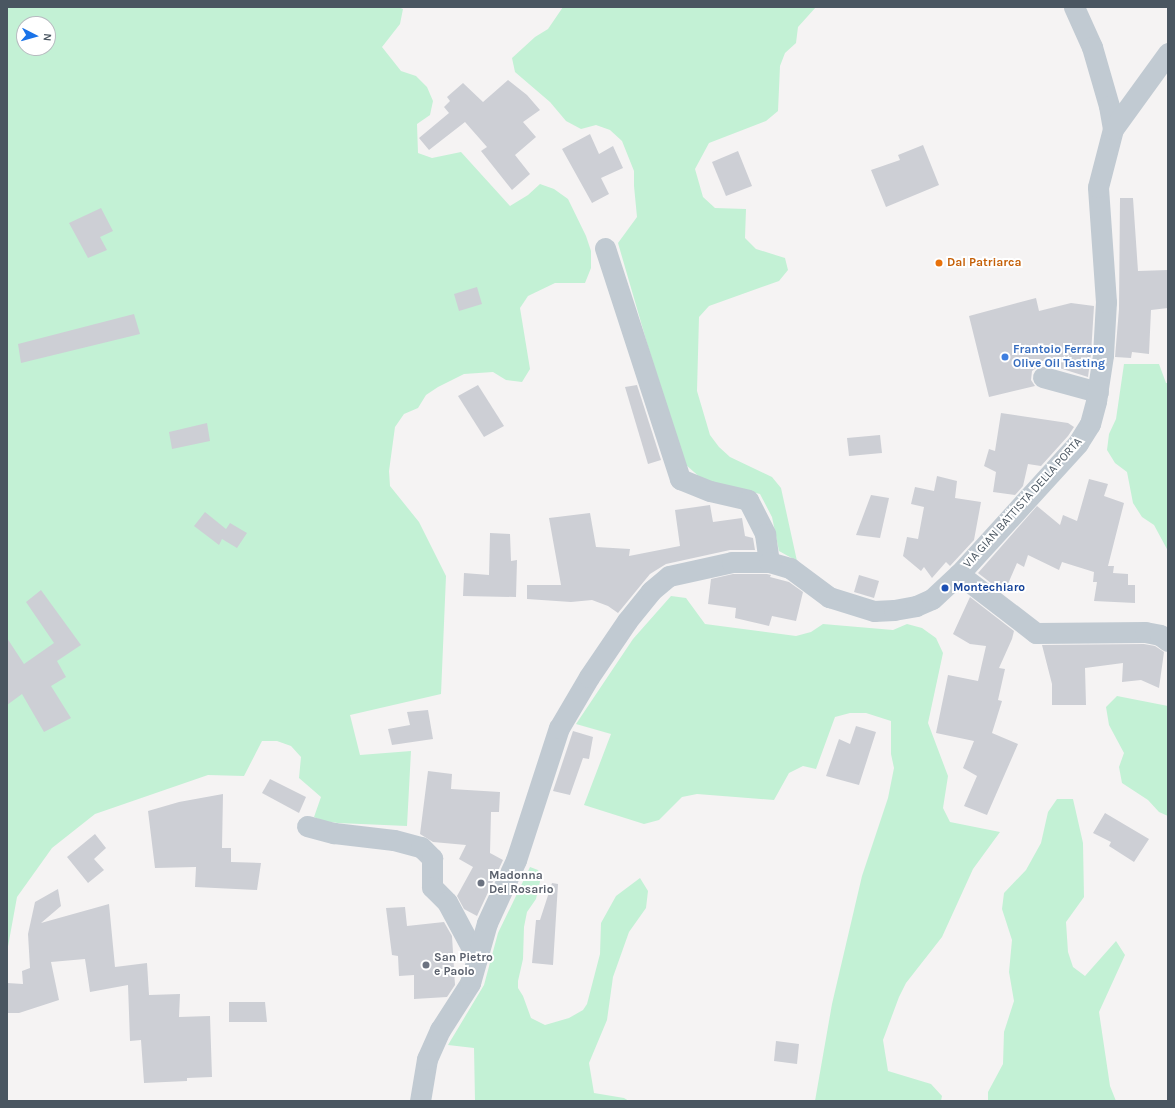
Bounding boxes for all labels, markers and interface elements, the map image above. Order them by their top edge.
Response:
north arrow [16,16,56,56]
text: N [41,33,54,42]
place label: Dal Patriarca [947,256,1021,270]
marker: Dal Patriarca [934,258,944,268]
place label: Frantoio Ferraro Olive Oil Tasting [1013,343,1105,371]
marker: Frantoio Ferraro Olive Oil Tasting [1000,352,1010,362]
street label: VIA GIAN BATTISTA DELLA PORTA [961,435,1085,571]
place label: Montechiaro [953,581,1025,595]
marker: Montechiaro [940,583,950,593]
place label: Madonna Del Rosario [489,869,554,897]
marker: Madonna Del Rosario [476,878,486,888]
place label: San Pietro e Paolo [434,951,493,979]
marker: San Pietro e Paolo [421,960,431,970]

